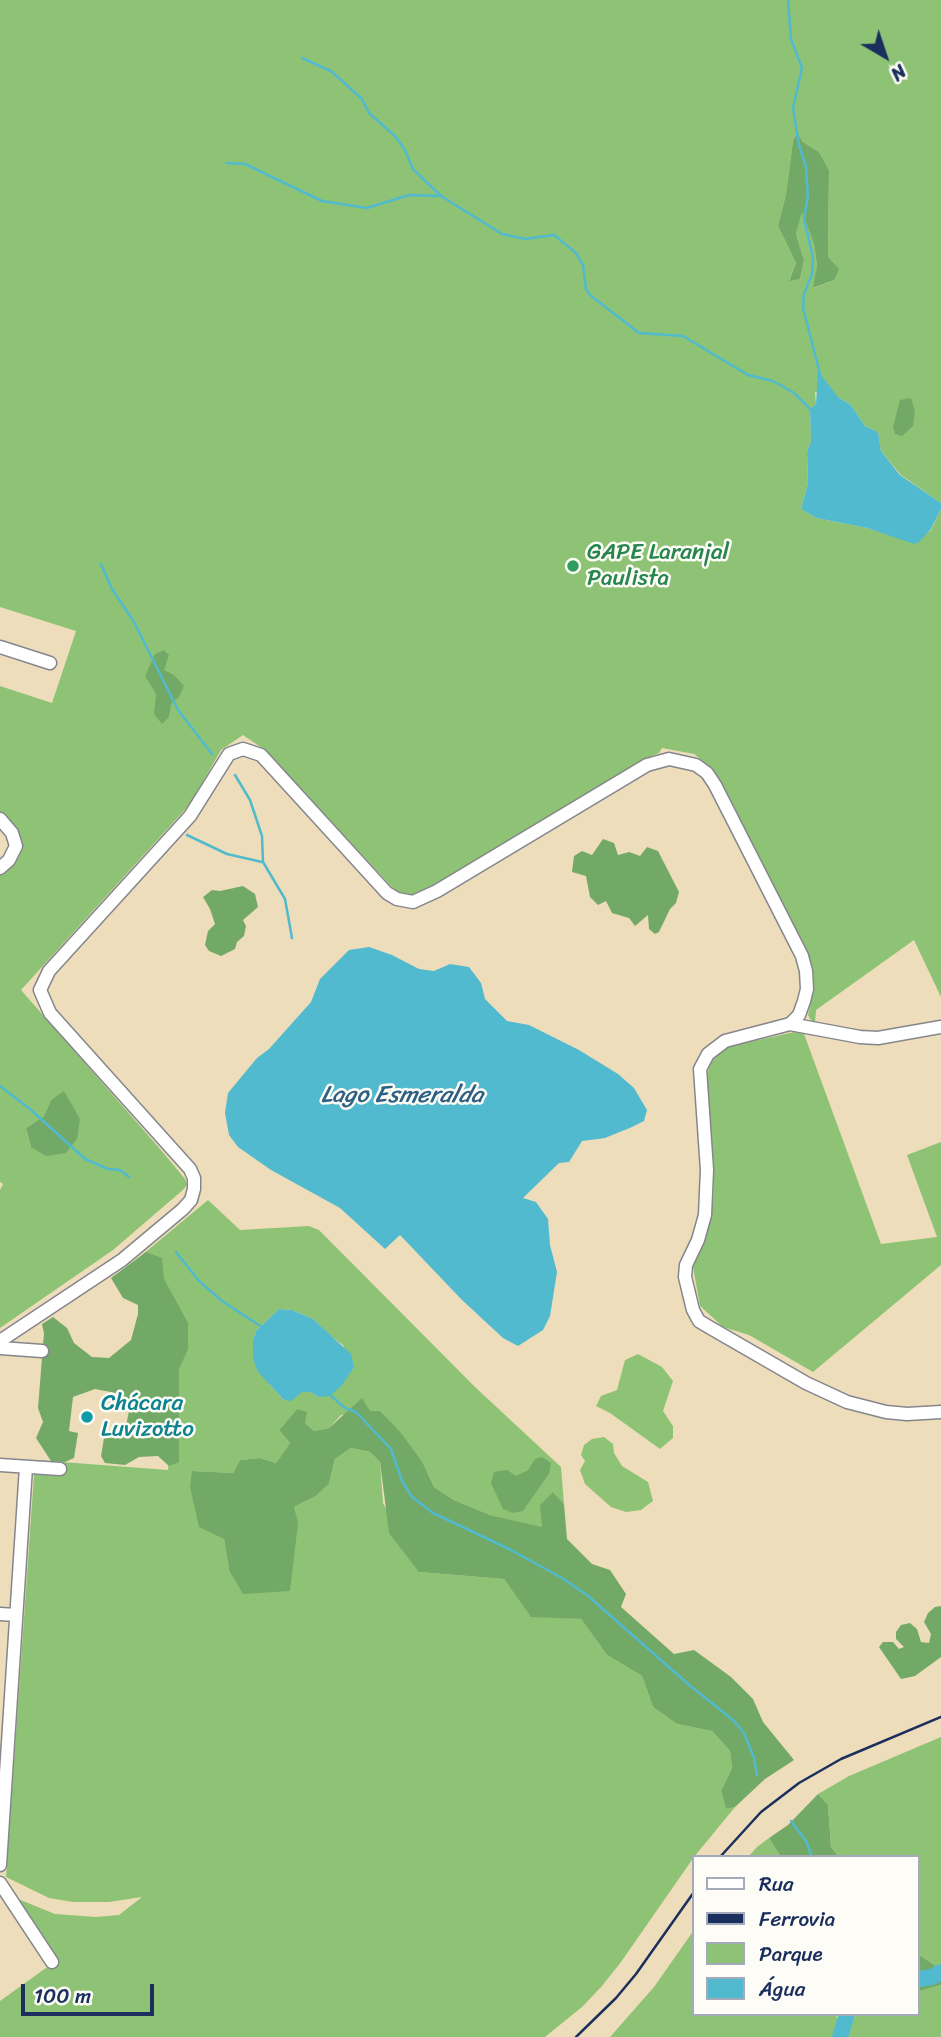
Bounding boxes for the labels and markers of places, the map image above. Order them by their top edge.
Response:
place label: GAPE Laranjal Paulista [587,539,729,593]
marker: GAPE Laranjal Paulista [565,558,581,574]
place label: Chácara Luvizotto [101,1390,194,1444]
marker: Chácara Luvizotto [79,1409,95,1425]

